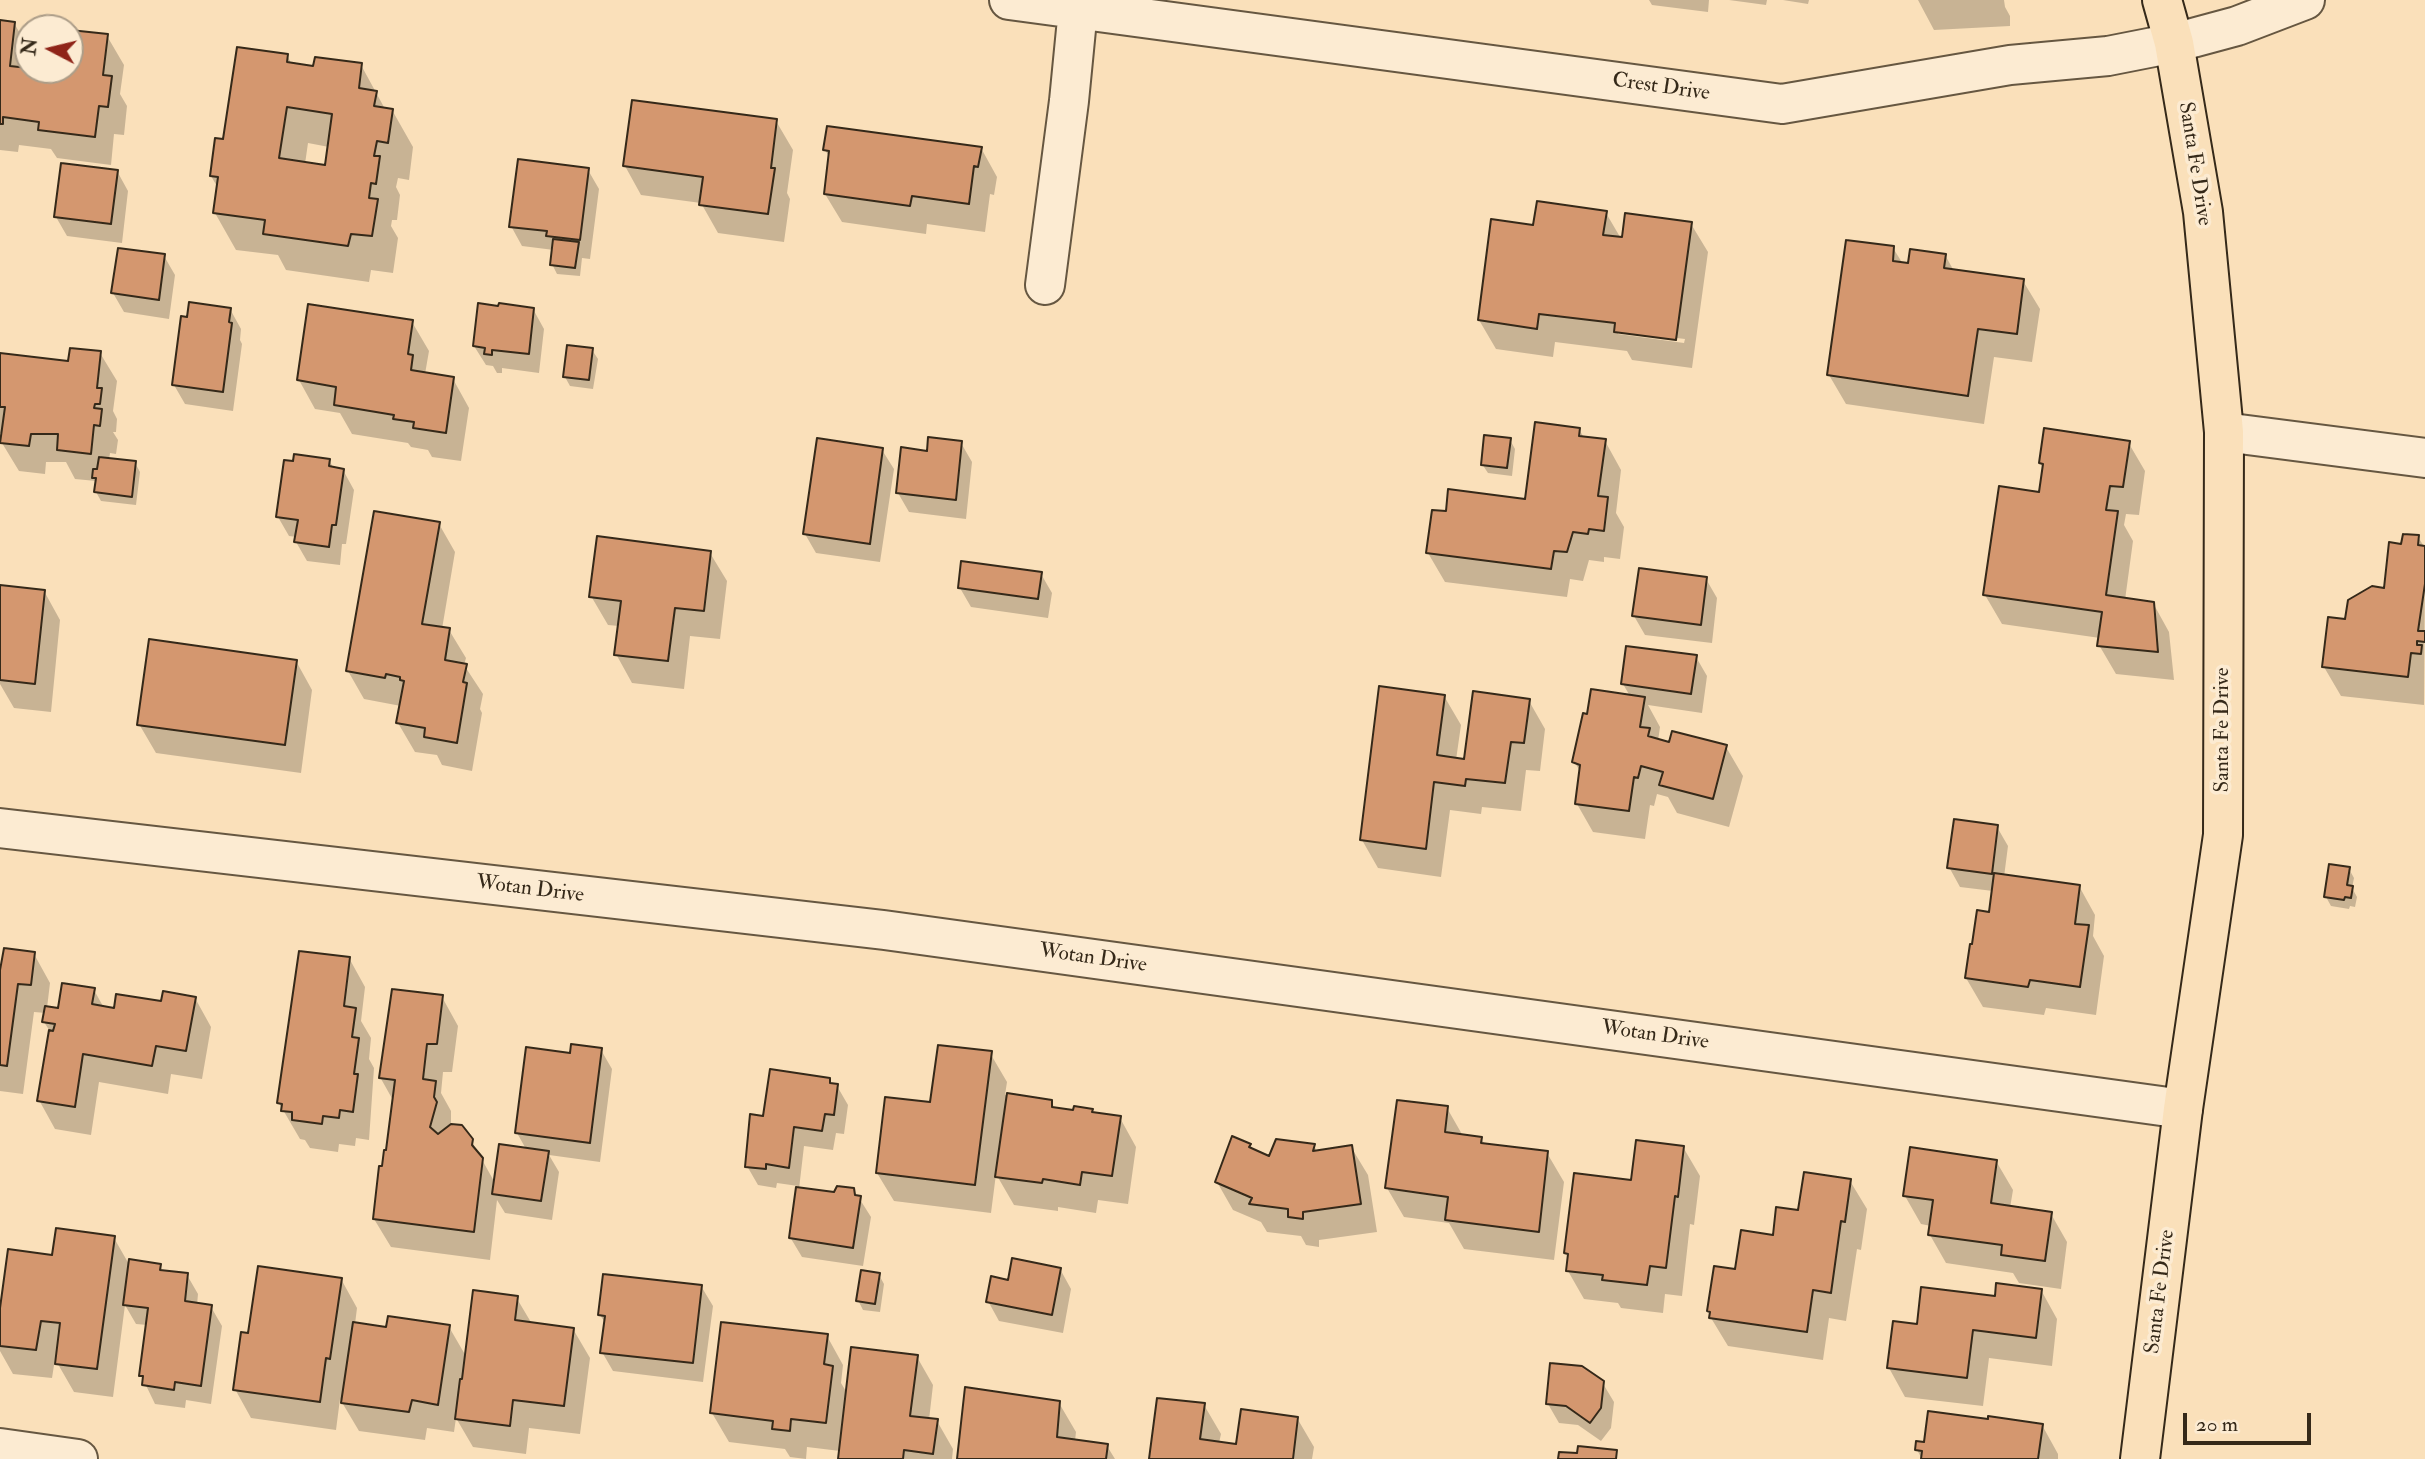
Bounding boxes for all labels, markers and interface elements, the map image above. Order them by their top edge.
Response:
north arrow [14,14,84,84]
text: N [17,37,43,57]
street label: Crest Drive [1611,69,1711,107]
street label: Santa Fe Drive [2172,100,2216,228]
street label: Santa Fe Drive [2210,668,2236,792]
street label: Wotan Drive [475,871,585,909]
street label: Wotan Drive [1038,939,1148,979]
street label: Wotan Drive [1600,1016,1710,1056]
street label: Santa Fe Drive [2141,1229,2181,1355]
scale bar [2187,1400,2315,1444]
text: 20 m [2196,1411,2238,1438]

